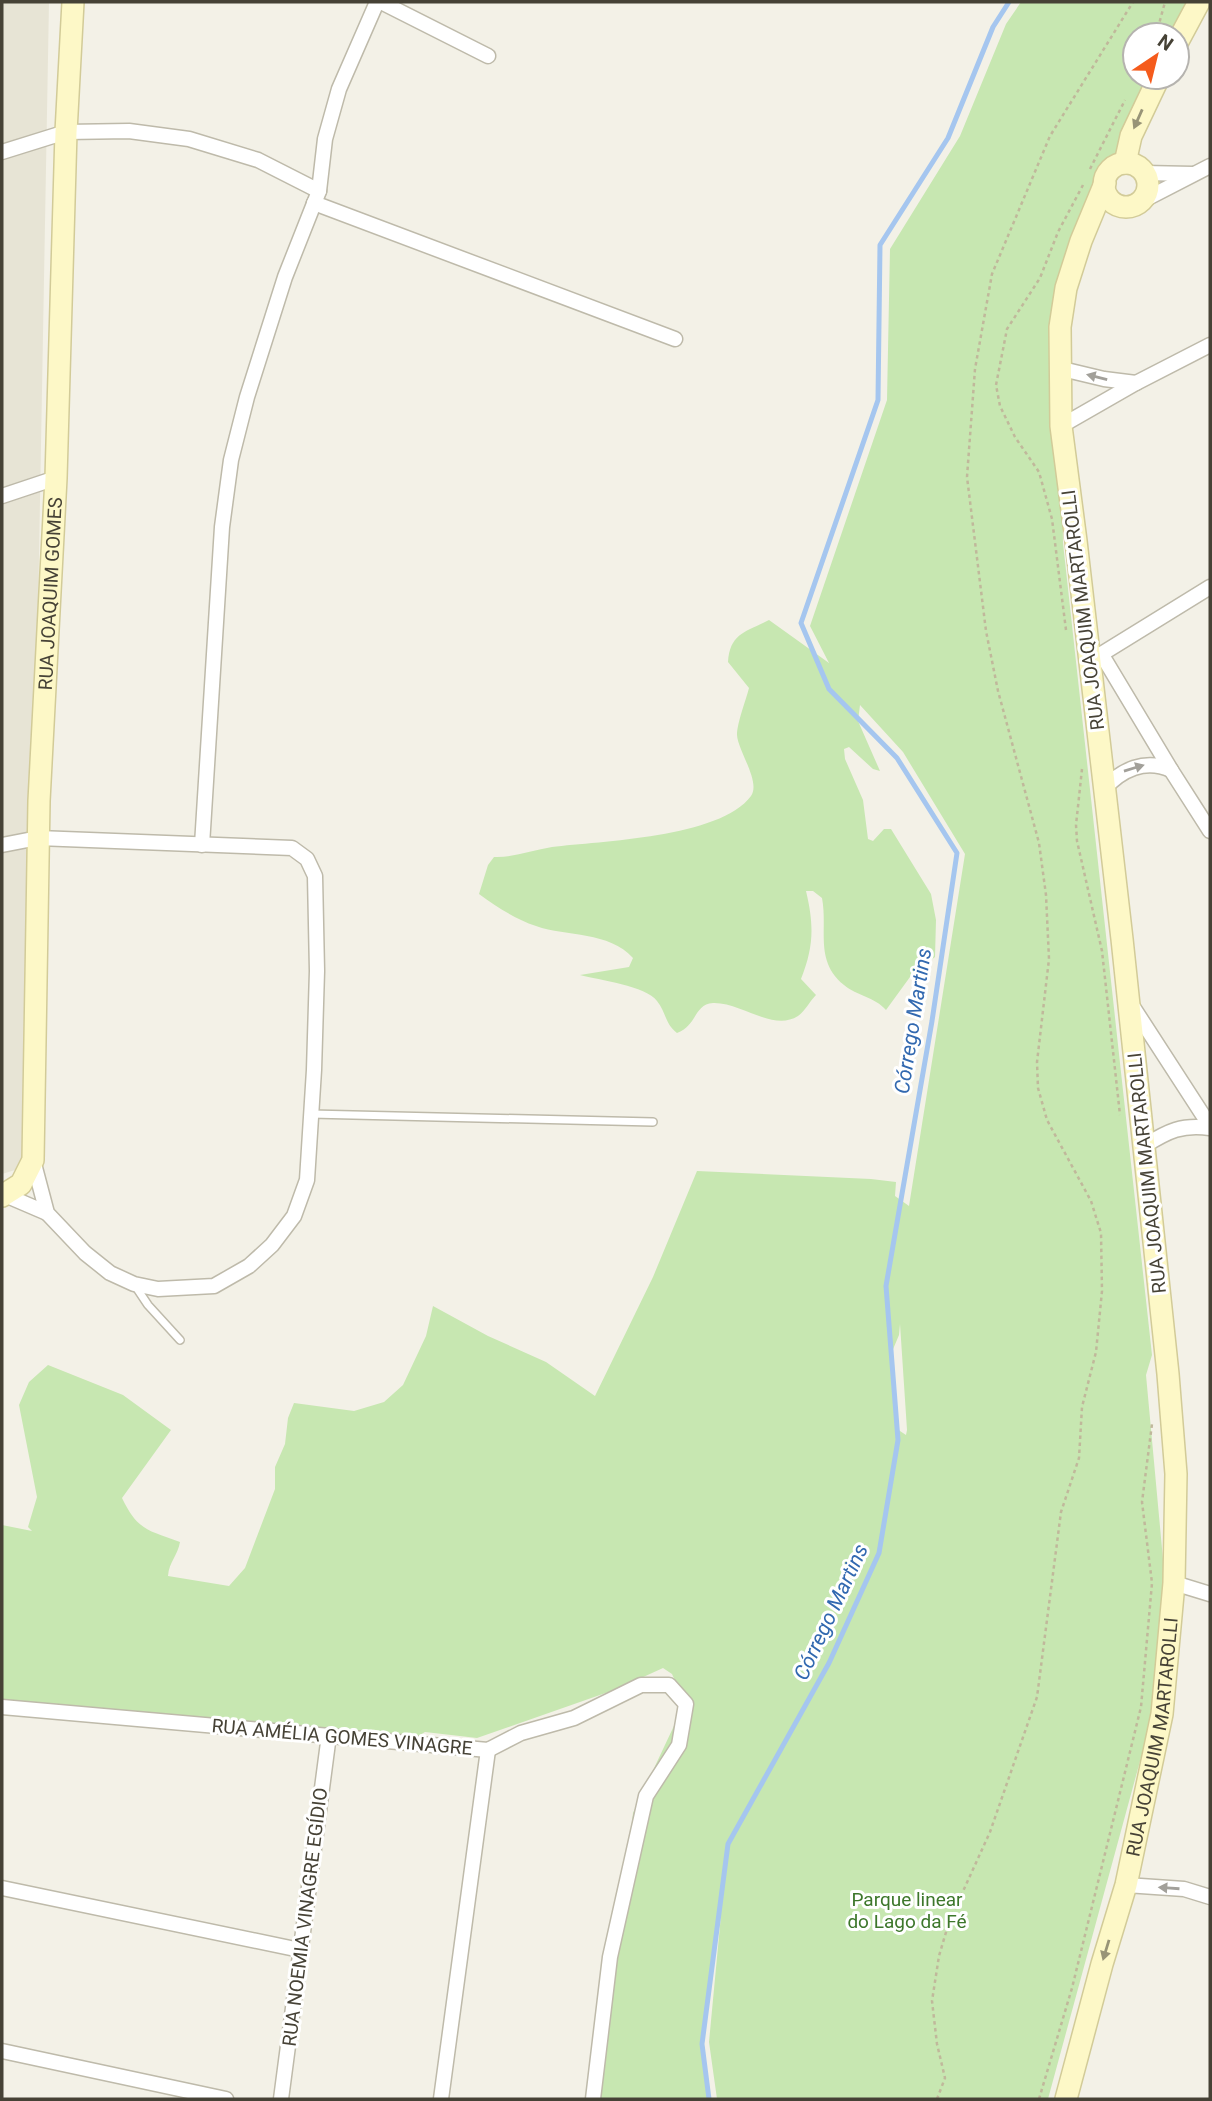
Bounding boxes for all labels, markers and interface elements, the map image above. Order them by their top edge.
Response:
north arrow [1121,21,1191,91]
text: N [1153,29,1178,56]
one-way arrow [1132,109,1144,129]
one-way arrow [1086,371,1108,382]
street label: RUA JOAQUIM MARTAROLLI [1057,489,1109,731]
street label: RUA JOAQUIM GOMES [33,497,66,691]
one-way arrow [1124,763,1145,773]
water label: Córrego Martins [890,946,936,1096]
street label: RUA JOAQUIM MARTAROLLI [1123,1051,1171,1295]
water label: Córrego Martins [789,1540,873,1684]
street label: RUA JOAQUIM MARTAROLLI [1121,1616,1182,1858]
street label: RUA AMÉLIA GOMES VINAGRE [211,1714,473,1760]
street label: RUA NOEMIA VINAGRE EGÍDIO [278,1786,332,2048]
one-way arrow [1158,1882,1180,1893]
park label: Parque linear do Lago da Fé [847,1888,967,1933]
one-way arrow [1101,1940,1111,1961]

